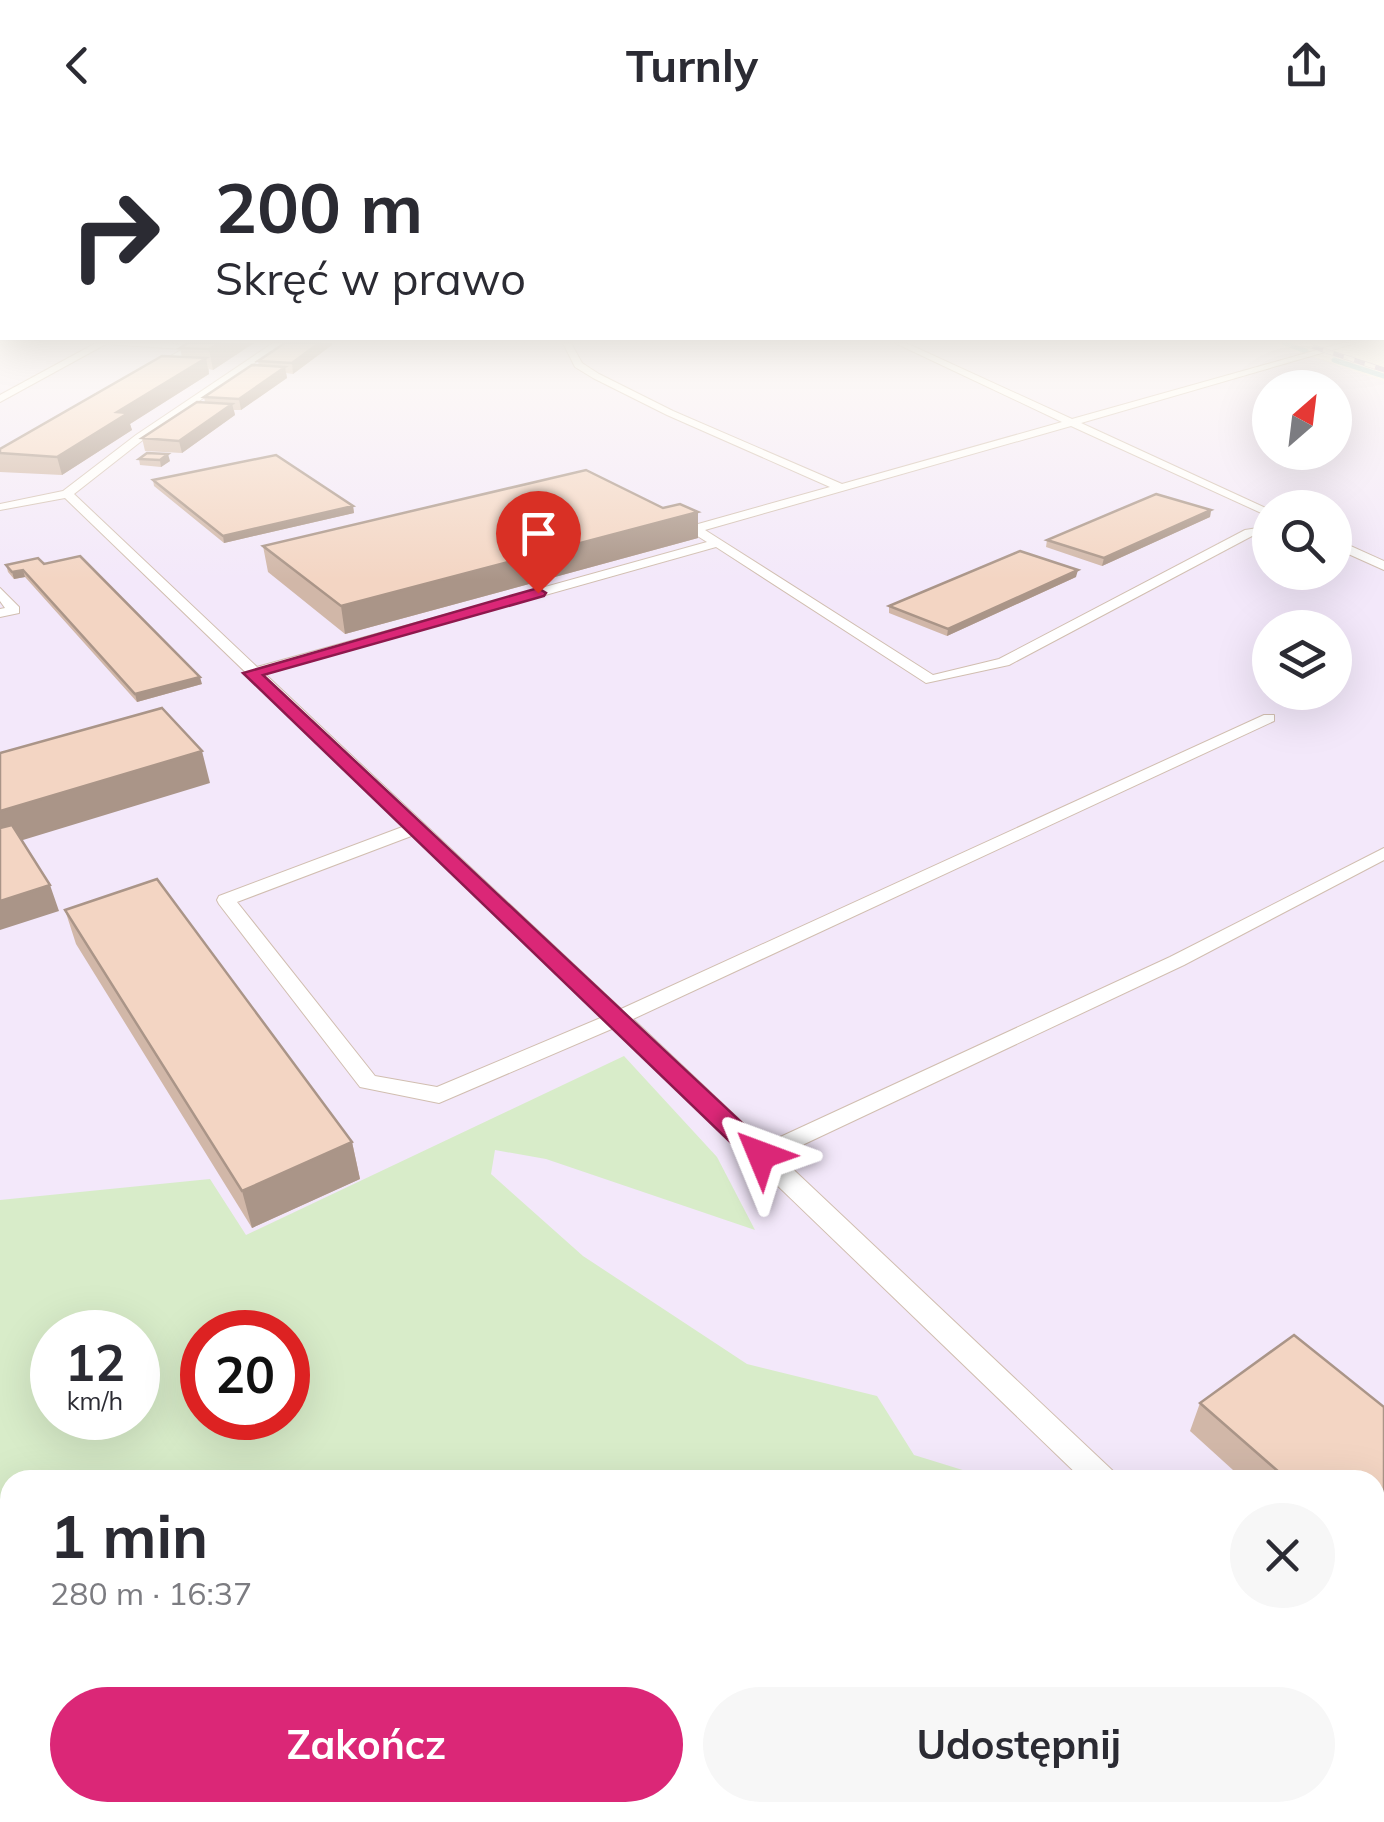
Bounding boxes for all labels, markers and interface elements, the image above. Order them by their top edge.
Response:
text: Turnly [626,37,758,93]
icon: back [50,38,105,93]
icon: share [1279,38,1334,93]
text: 200 m [215,163,423,251]
icon: right [50,170,180,300]
text: Skręć w prawo [215,250,526,306]
north arrow [1252,370,1352,470]
map controls [1252,370,1352,710]
button: search [1252,490,1352,590]
pin [496,491,581,594]
icon: arrive [511,506,566,561]
button: layers [1252,610,1352,710]
position arrow [709,1103,813,1207]
speed limit sign: 20 [180,1310,310,1440]
text: 12 [65,1331,125,1394]
text: km/h [67,1385,123,1416]
text: 1 min [50,1498,208,1573]
button: close [1230,1503,1335,1608]
text: 280 m · 16:37 [50,1573,252,1613]
button: Zakończ [50,1687,683,1802]
button: Udostępnij [703,1687,1335,1802]

